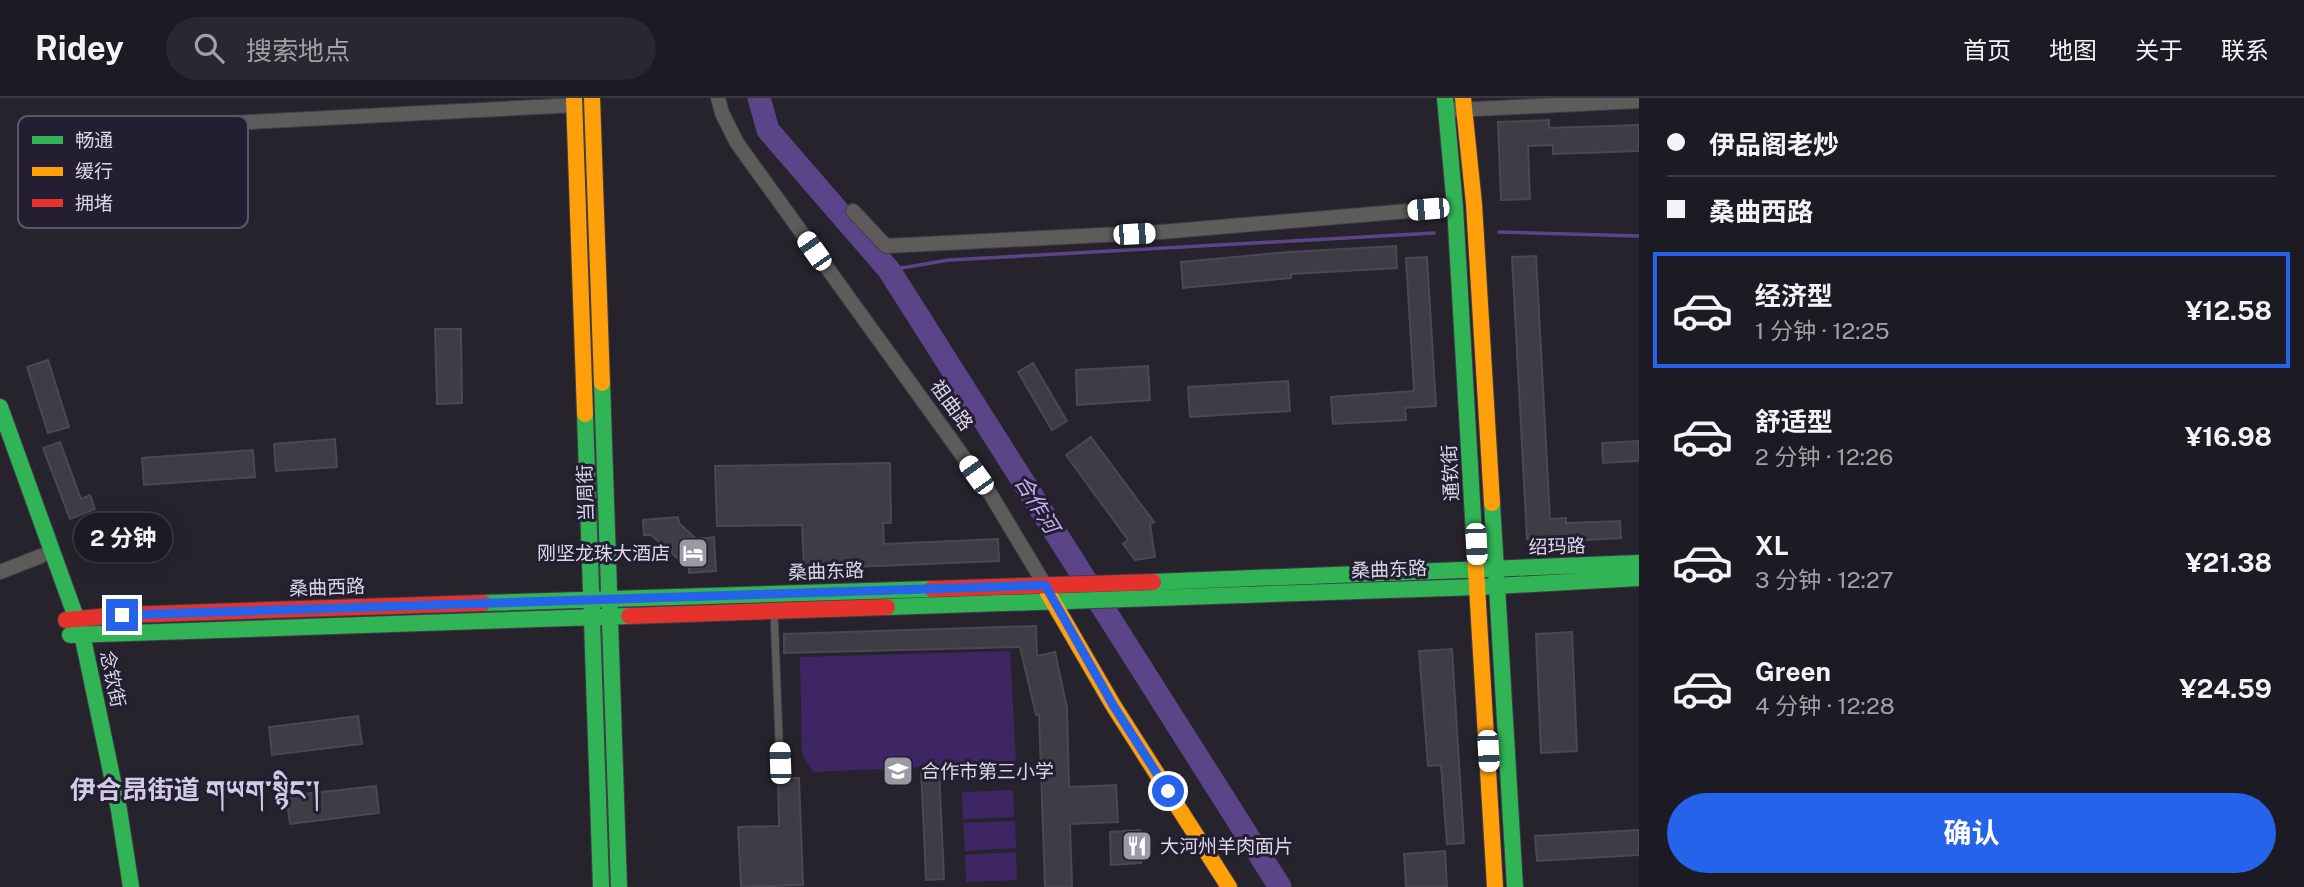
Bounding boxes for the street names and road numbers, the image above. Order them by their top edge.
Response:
street label: 祖曲路 [926,375,978,435]
street label: 通钦街 [1438,444,1462,502]
street label: 当周街 [573,464,597,522]
street label: 绍玛路 [1528,534,1586,558]
street label: 桑曲东路 [1351,557,1427,581]
street label: 桑曲东路 [788,559,864,583]
street label: 桑曲西路 [289,575,365,599]
street label: 念钦街 [96,649,130,709]

